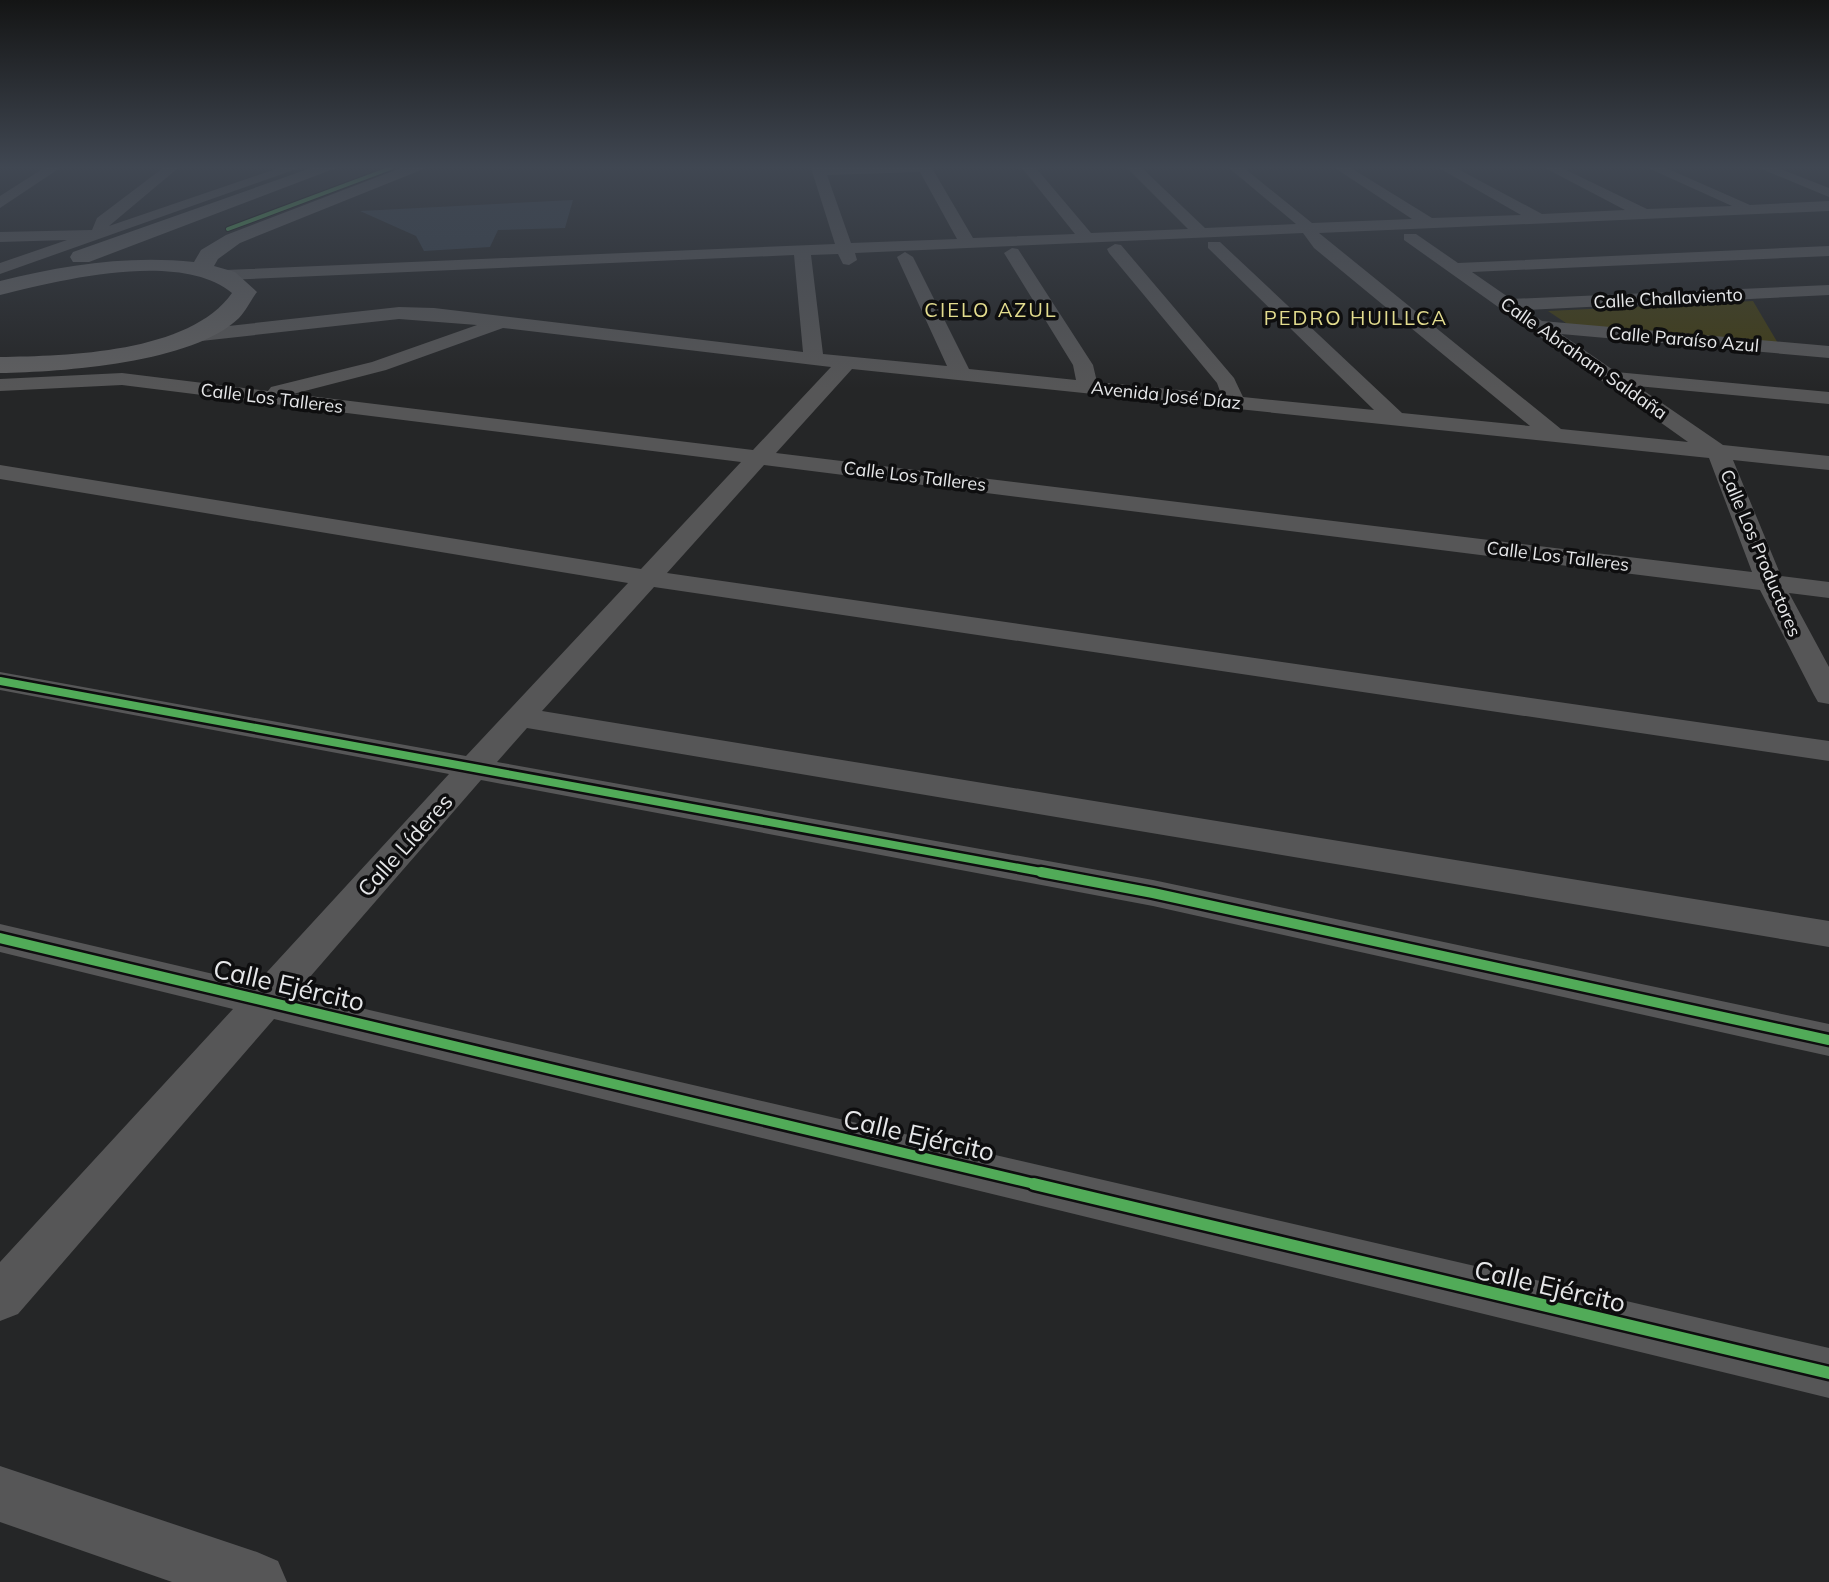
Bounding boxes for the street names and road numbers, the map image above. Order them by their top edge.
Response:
street label: Calle Challaviento [1593,283,1743,313]
street label: Calle Abraham Saldaña [1496,292,1672,424]
street label: Calle Paraíso Azul [1608,321,1760,357]
street label: Avenida José Díaz [1090,376,1242,414]
street label: Calle Los Talleres [199,378,345,418]
street label: Calle Los Talleres [842,456,988,496]
street label: Calle Los Productores [1715,466,1807,640]
street label: Calle Los Talleres [1485,536,1631,576]
street label: Calle Líderes [351,788,459,902]
street label: Calle Ejército [210,952,368,1018]
street label: Calle Ejército [840,1102,998,1168]
street label: Calle Ejército [1471,1253,1629,1319]

